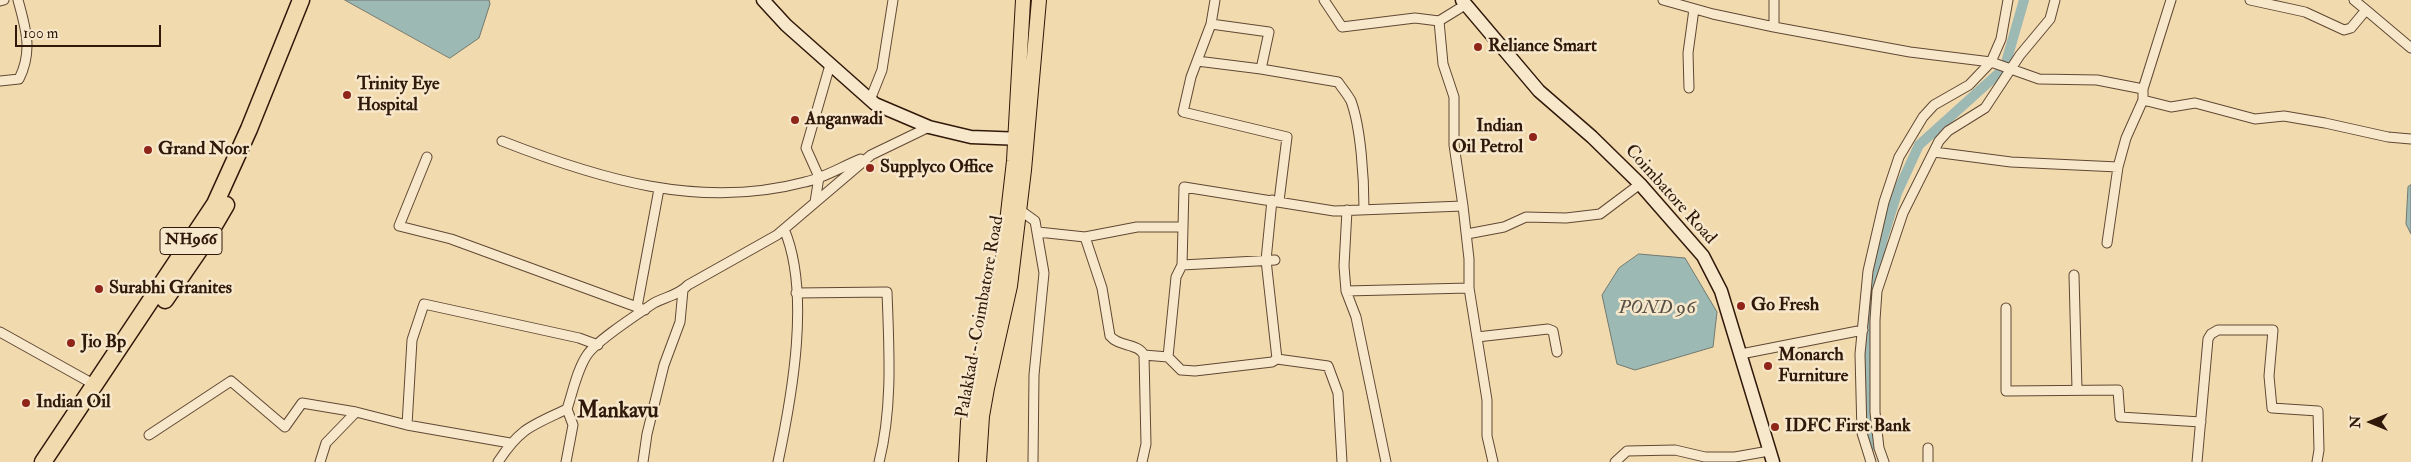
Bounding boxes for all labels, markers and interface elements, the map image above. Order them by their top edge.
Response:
scale bar [18,15,164,47]
text: 100 m [23,24,58,43]
place label: Reliance Smart [1488,36,1597,58]
marker: Reliance Smart [1472,41,1484,53]
place label: Trinity Eye Hospital [357,74,439,116]
marker: Trinity Eye Hospital [341,89,353,101]
place label: Anganwadi [805,109,883,131]
marker: Anganwadi [789,114,801,126]
place label: Indian Oil Petrol [1452,116,1523,158]
marker: Indian Oil Petrol [1527,131,1539,143]
place label: Grand Noor [158,139,249,161]
street label: Coimbatore Road [1620,141,1720,249]
marker: Grand Noor [142,144,154,156]
place label: Supplyco Office [880,157,993,179]
marker: Supplyco Office [864,162,876,174]
street label: Palakkad - Coimbatore Road [953,214,1009,420]
road number: NH966 [160,228,222,255]
place label: Surabhi Granites [109,278,232,300]
marker: Surabhi Granites [93,283,105,295]
place label: Go Fresh [1751,295,1819,317]
water label: POND 96 [1618,298,1696,320]
marker: Go Fresh [1735,300,1747,312]
place label: Jio Bp [81,332,126,354]
marker: Jio Bp [65,337,77,349]
place label: Monarch Furniture [1778,345,1848,388]
marker: Monarch Furniture [1762,360,1774,372]
place label: Indian Oil [36,392,111,414]
marker: Indian Oil [20,397,32,409]
north arrow [2346,397,2396,447]
district label: Mankavu [577,399,659,425]
place label: IDFC First Bank [1785,416,1911,438]
text: N [2347,416,2364,428]
marker: IDFC First Bank [1769,421,1781,433]

